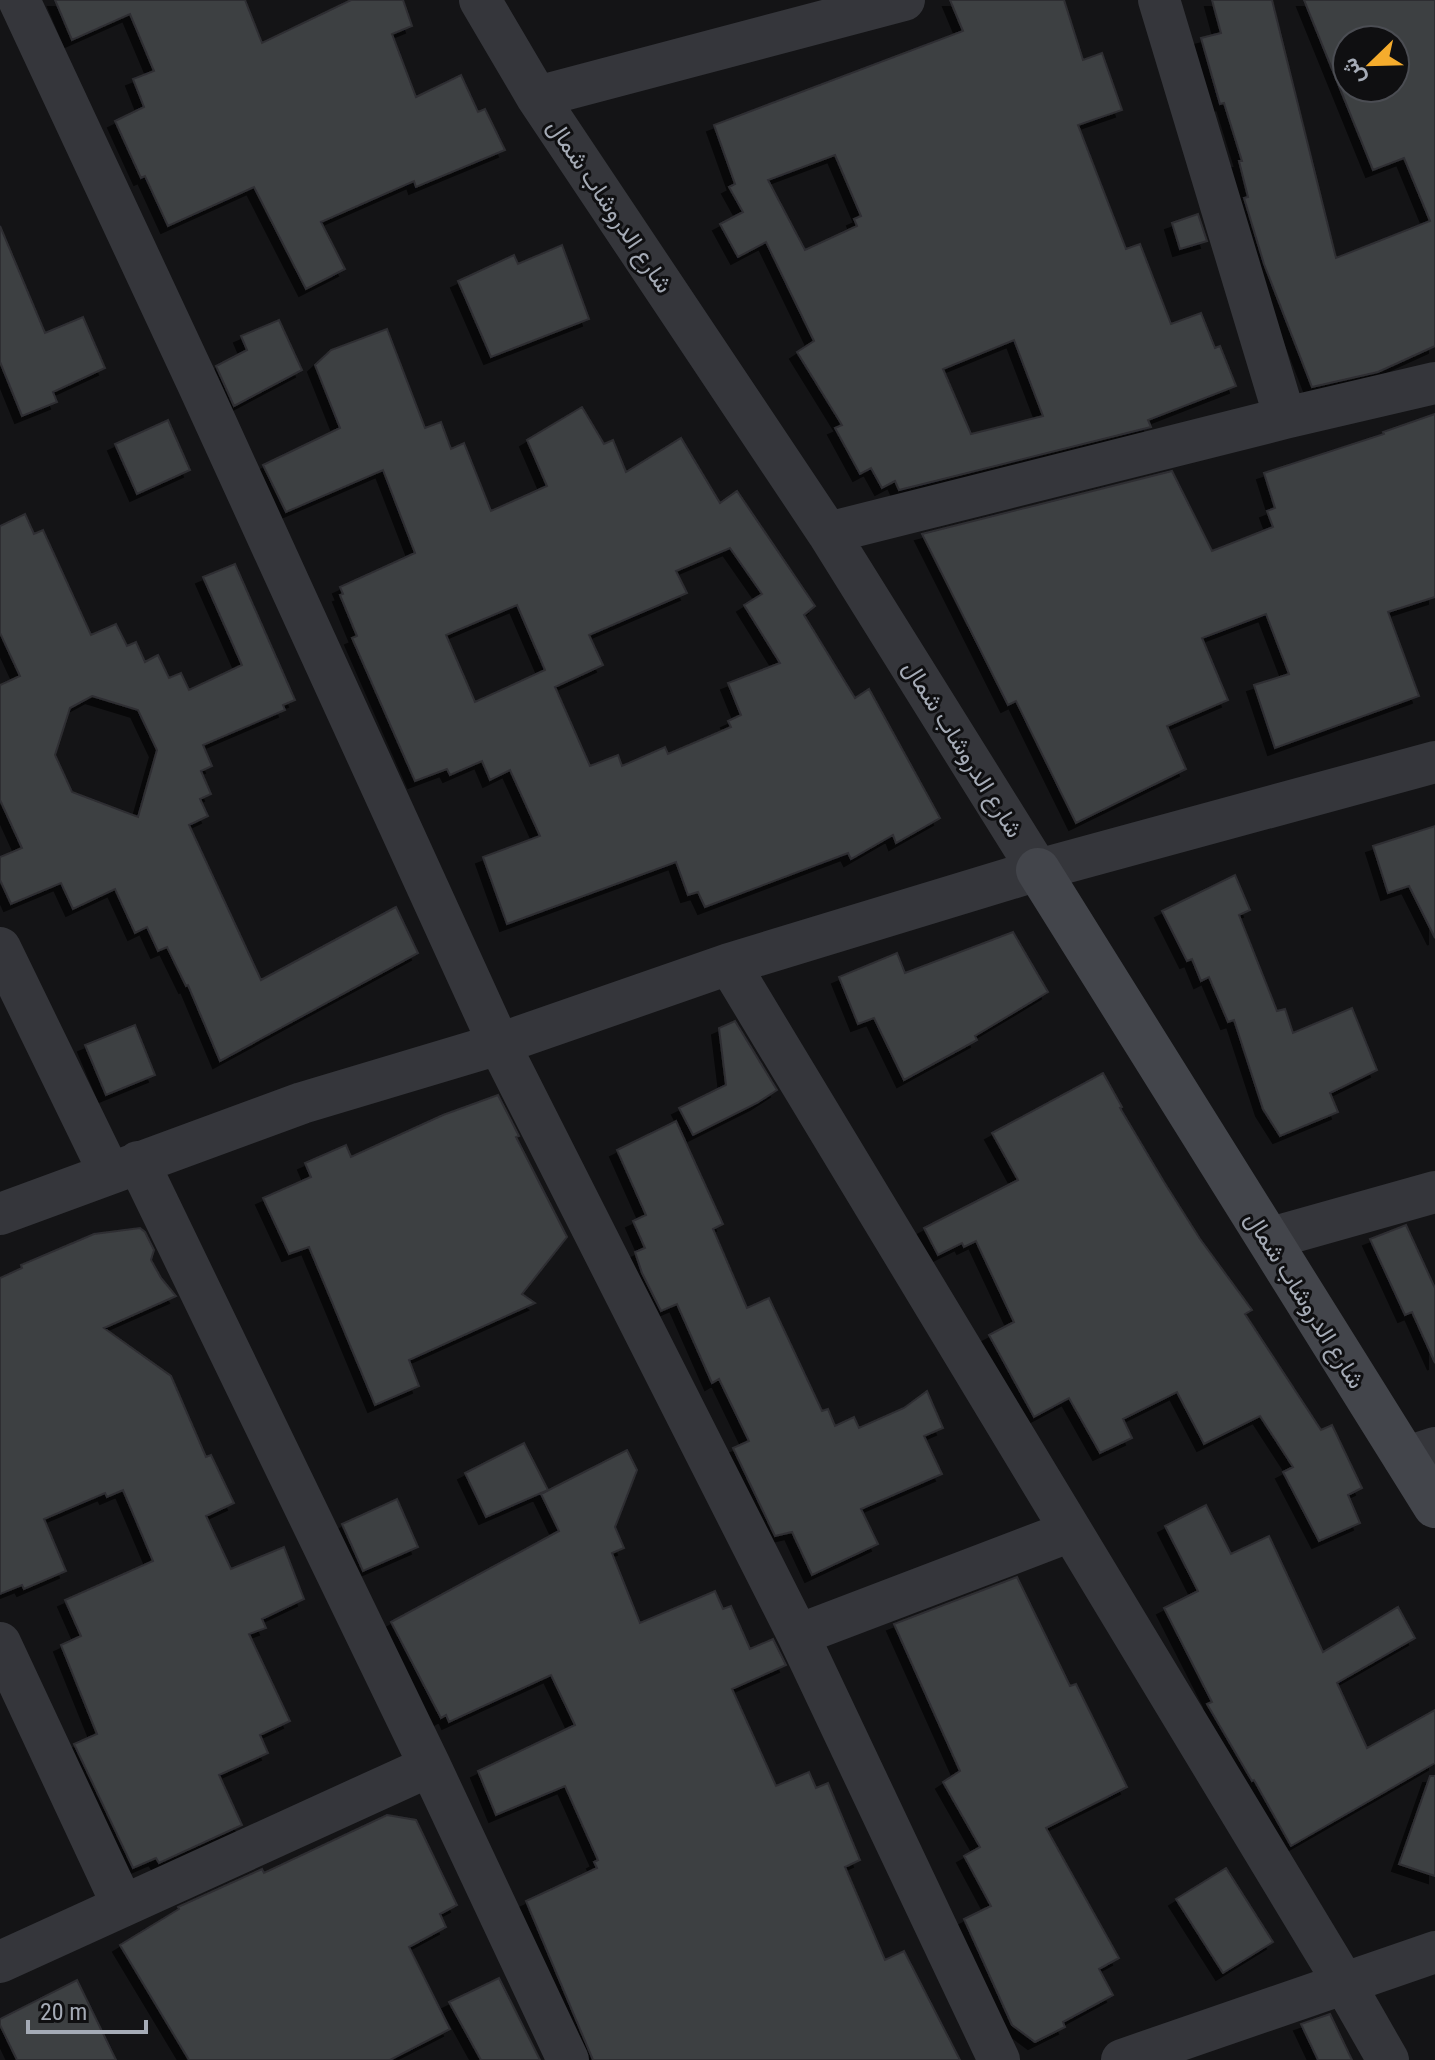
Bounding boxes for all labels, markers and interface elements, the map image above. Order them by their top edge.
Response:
north arrow [1331,24,1411,104]
text: ش [1336,54,1371,89]
street label: شارع الدروشاب شمال [540,114,679,299]
street label: شارع الدروشاب شمال [895,655,1029,844]
street label: شارع الدروشاب شمال [1237,1206,1371,1395]
scale bar [28,1984,146,2034]
text: 20 m [40,1998,87,2026]

